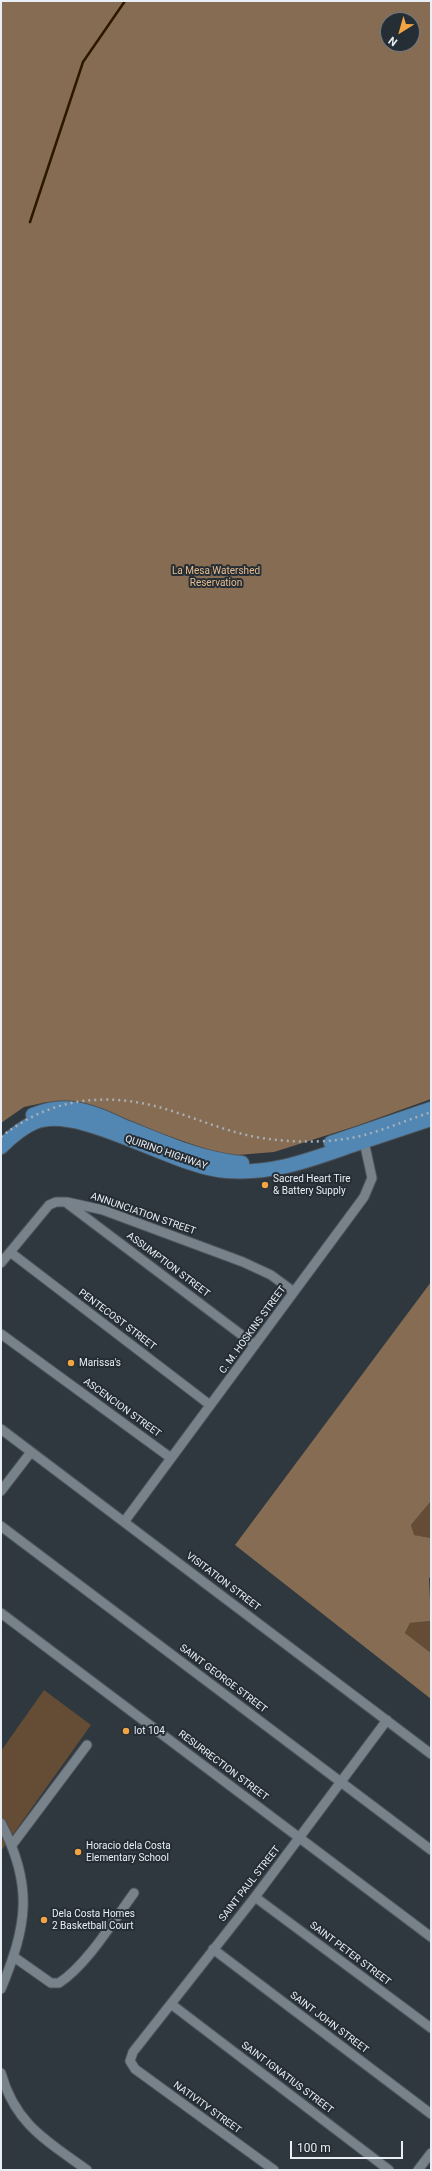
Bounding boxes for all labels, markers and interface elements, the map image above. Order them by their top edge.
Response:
north arrow [380,12,420,52]
text: N [386,34,400,49]
park label: La Mesa Watershed Reservation [172,565,260,588]
street label: QUIRINO HIGHWAY [123,1133,209,1173]
place label: Sacred Heart Tire & Battery Supply [273,1173,351,1196]
marker: Sacred Heart Tire & Battery Supply [260,1180,270,1190]
street label: ANNUNCIATION STREET [89,1190,197,1238]
street label: ASSUMPTION STREET [124,1230,212,1300]
street label: C. M. HOSKINS STREET [217,1284,289,1376]
street label: PENTECOST STREET [76,1287,158,1353]
place label: Marissa's [79,1357,121,1369]
marker: Marissa's [66,1358,76,1368]
street label: ASCENCION STREET [81,1376,163,1440]
street label: VISITATION STREET [184,1550,262,1614]
street label: SAINT GEORGE STREET [177,1642,269,1716]
place label: lot 104 [134,1725,165,1737]
marker: lot 104 [121,1726,131,1736]
street label: RESURRECTION STREET [176,1728,270,1804]
place label: Horacio dela Costa Elementary School [86,1840,171,1864]
street label: SAINT PAUL STREET [217,1844,283,1924]
marker: Horacio dela Costa Elementary School [73,1847,83,1857]
place label: Dela Costa Homes 2 Basketball Court [52,1908,135,1932]
marker: Dela Costa Homes 2 Basketball Court [39,1915,49,1925]
street label: SAINT PETER STREET [307,1920,393,1988]
street label: SAINT JOHN STREET [287,1990,371,2056]
street label: SAINT IGNATIUS STREET [239,2039,335,2117]
street label: NATIVITY STREET [171,2079,243,2137]
scale bar [292,2133,405,2159]
text: 100 m [297,2141,331,2155]

